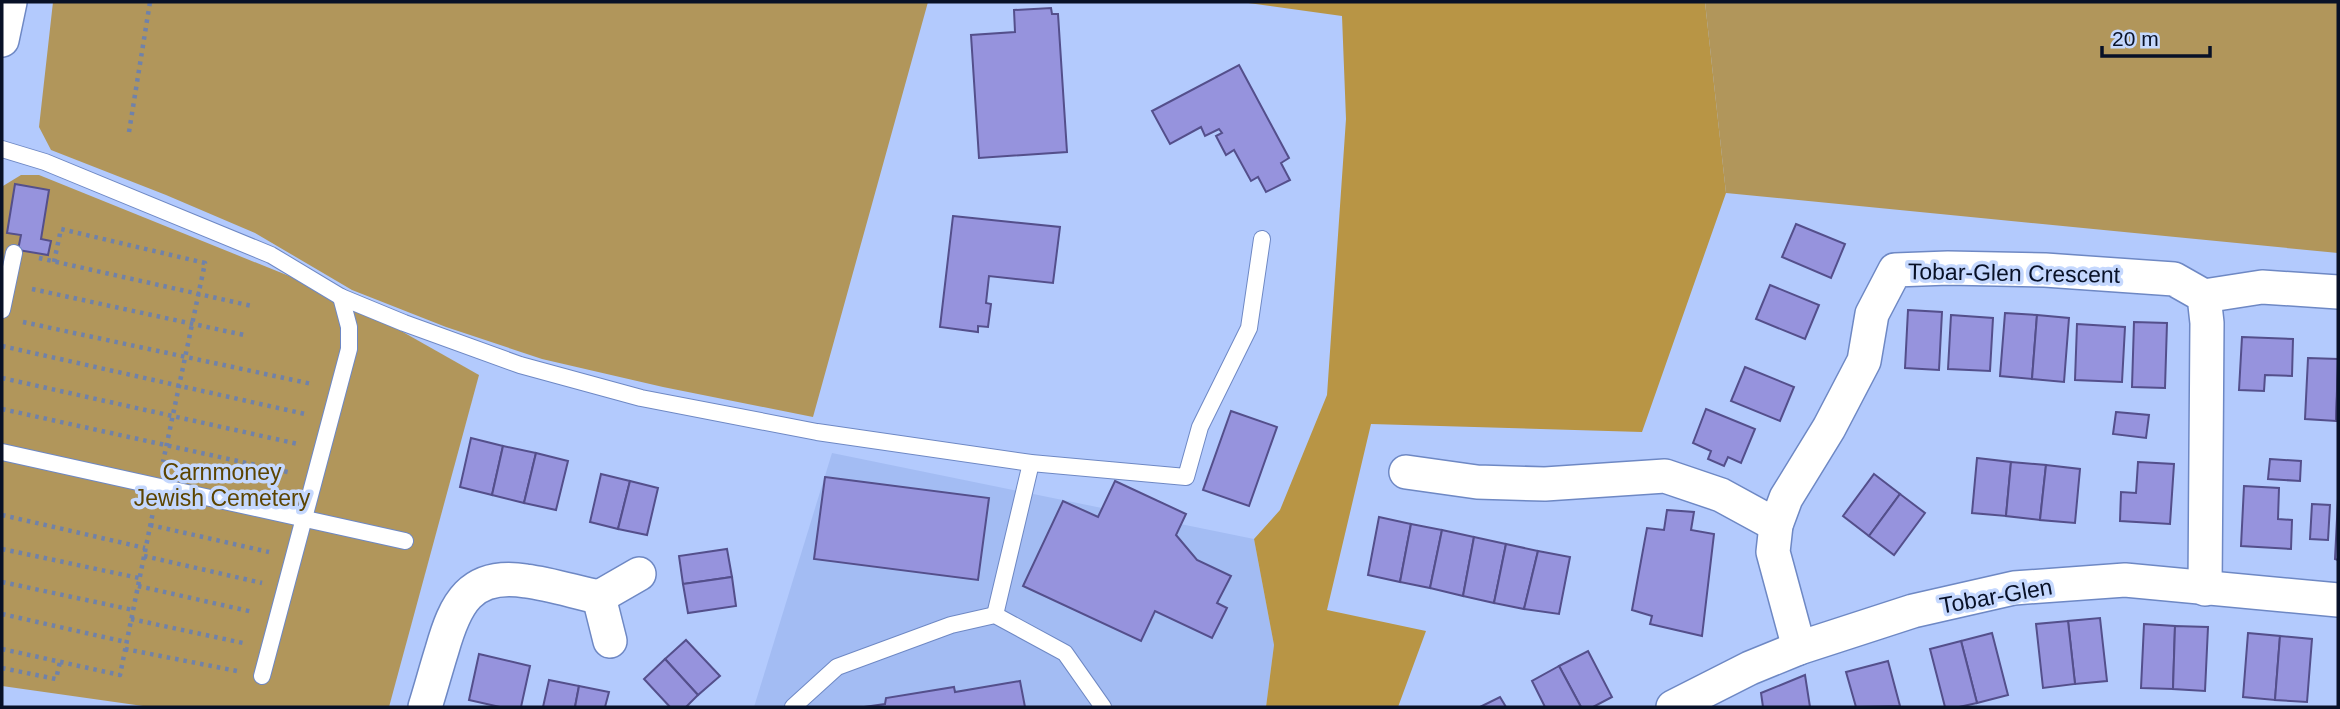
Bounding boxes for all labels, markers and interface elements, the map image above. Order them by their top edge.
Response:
scale bar [2102,14,2210,58]
text: 20 m [2112,27,2159,50]
street label: Tobar-Glen Crescent [1908,258,2121,288]
park label: Carnmoney Jewish Cemetery [134,459,311,511]
street label: Tobar-Glen [1938,573,2054,619]

